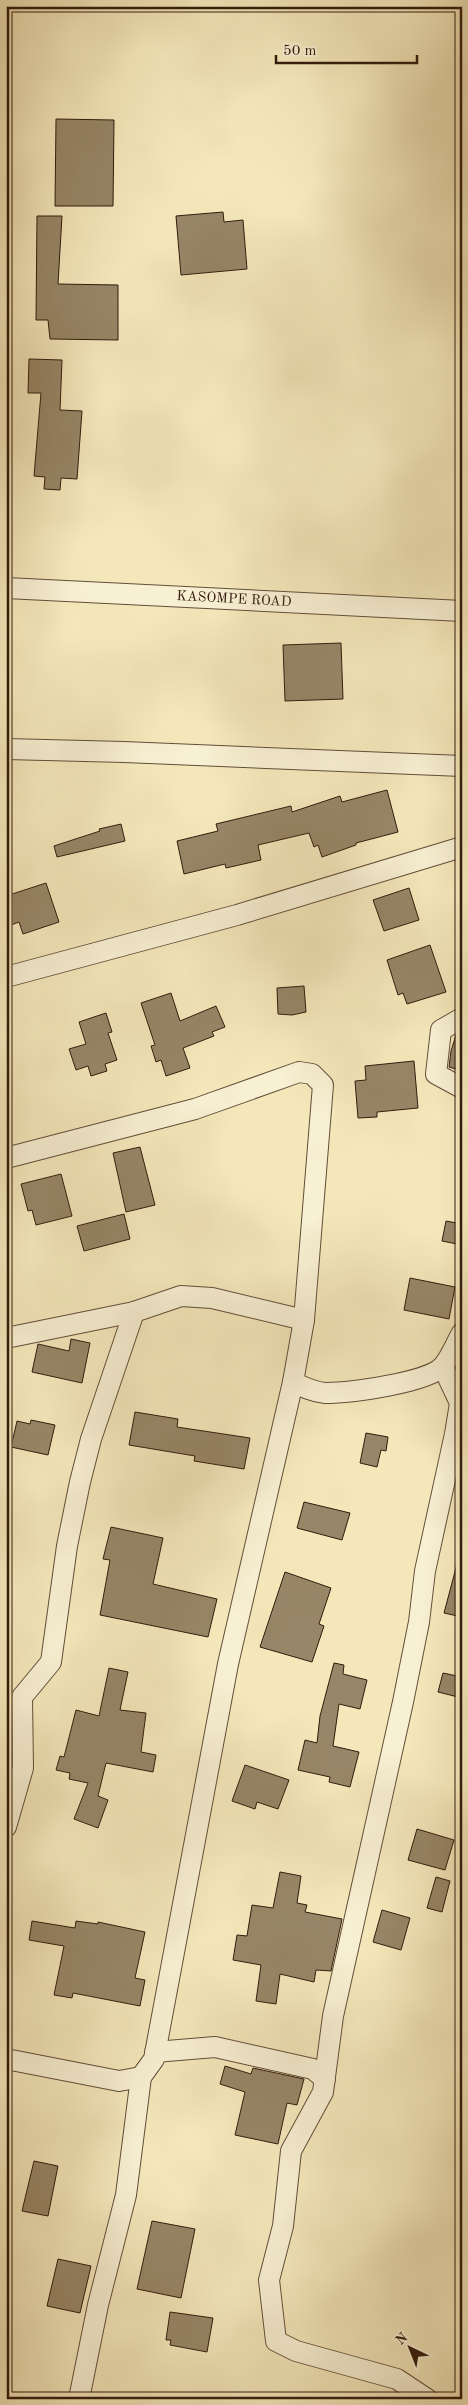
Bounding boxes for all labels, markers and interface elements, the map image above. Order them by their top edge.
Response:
scale bar [276,32,417,64]
text: 50 m [283,44,317,59]
street label: KASOMPE ROAD [176,589,292,609]
north arrow [386,2322,436,2372]
text: N [393,2330,411,2348]

